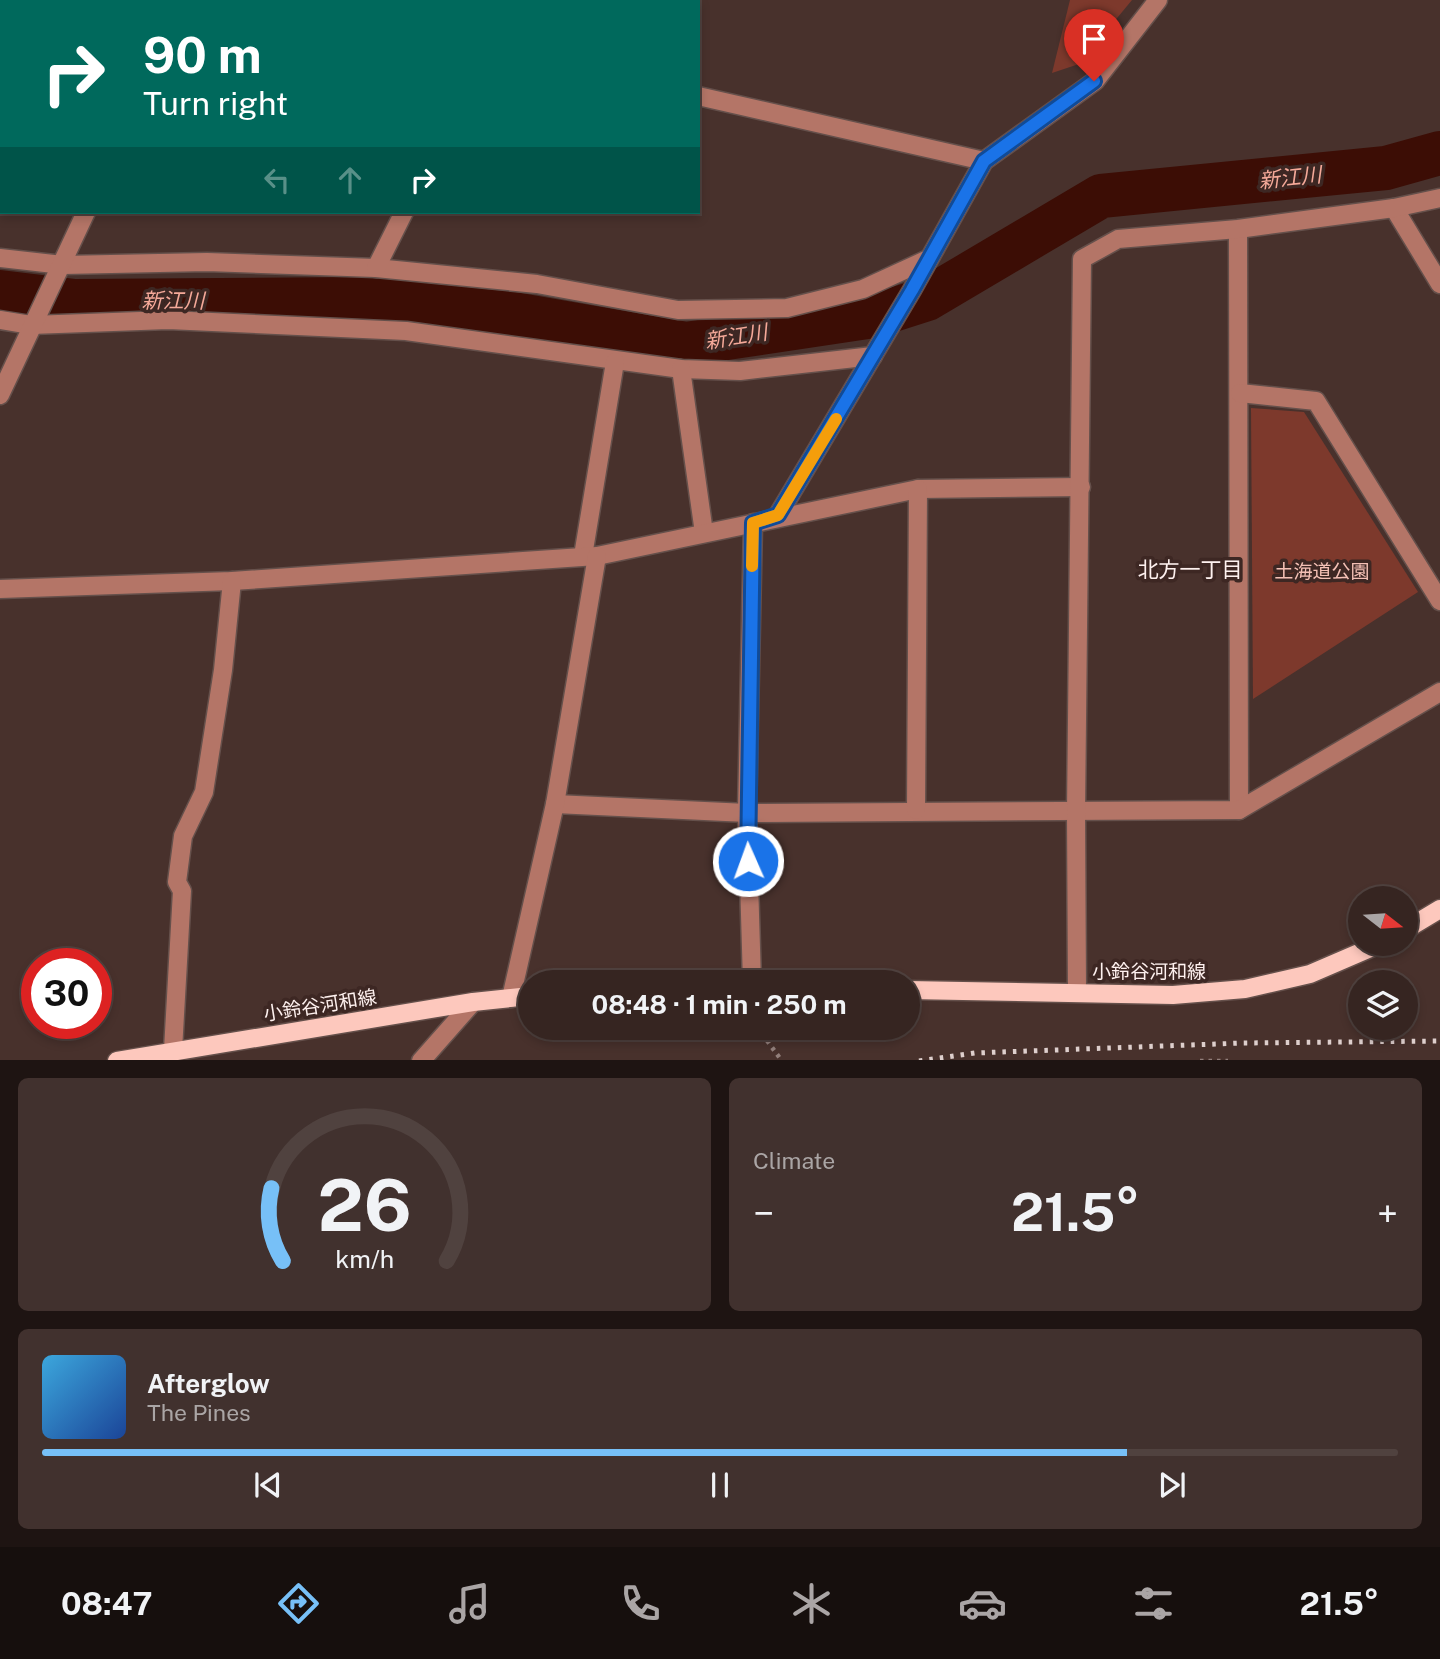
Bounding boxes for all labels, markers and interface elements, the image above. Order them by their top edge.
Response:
pin [1064,9,1124,81]
icon: arrive [1075,20,1113,58]
text: 90 m [143,26,262,84]
icon: right [28,28,119,119]
text: Turn right [143,85,288,122]
icon: left [258,161,296,199]
icon: ahead [331,161,369,199]
icon: right [404,161,442,199]
water label: 新江川 [1257,162,1325,193]
water label: 新江川 [142,288,206,313]
water label: 新江川 [703,319,771,354]
district label: 北方一丁目 [1138,557,1243,582]
park label: 土海道公園 [1274,560,1370,582]
position arrow [711,824,785,898]
north arrow [1348,886,1418,956]
map controls [1348,886,1418,1040]
speed limit sign: 30 [21,948,112,1039]
street label: 小鈴谷河和線 [1092,960,1206,982]
button: layers [1348,970,1418,1040]
street label: 小鈴谷河和線 [262,985,378,1025]
text: 08:48 · 1 min · 250 m [592,989,847,1020]
text: Climate [753,1147,835,1174]
text: 26 [317,1162,412,1247]
text: 21.5° [1011,1182,1140,1243]
text: − [753,1191,774,1236]
text: + [1377,1191,1398,1236]
text: km/h [335,1243,394,1273]
text: Afterglow [147,1368,270,1399]
text: The Pines [147,1399,251,1426]
icon: previous [249,1466,287,1504]
icon: pause [701,1466,739,1504]
icon: next [1153,1466,1191,1504]
icon: directions [274,1579,323,1628]
icon: music [445,1579,494,1628]
icon: phone [616,1579,665,1628]
icon: climate [787,1579,836,1628]
icon: car [958,1579,1007,1628]
icon: filters [1129,1579,1178,1628]
text: 08:47 [61,1585,152,1622]
text: 21.5° [1300,1585,1379,1622]

